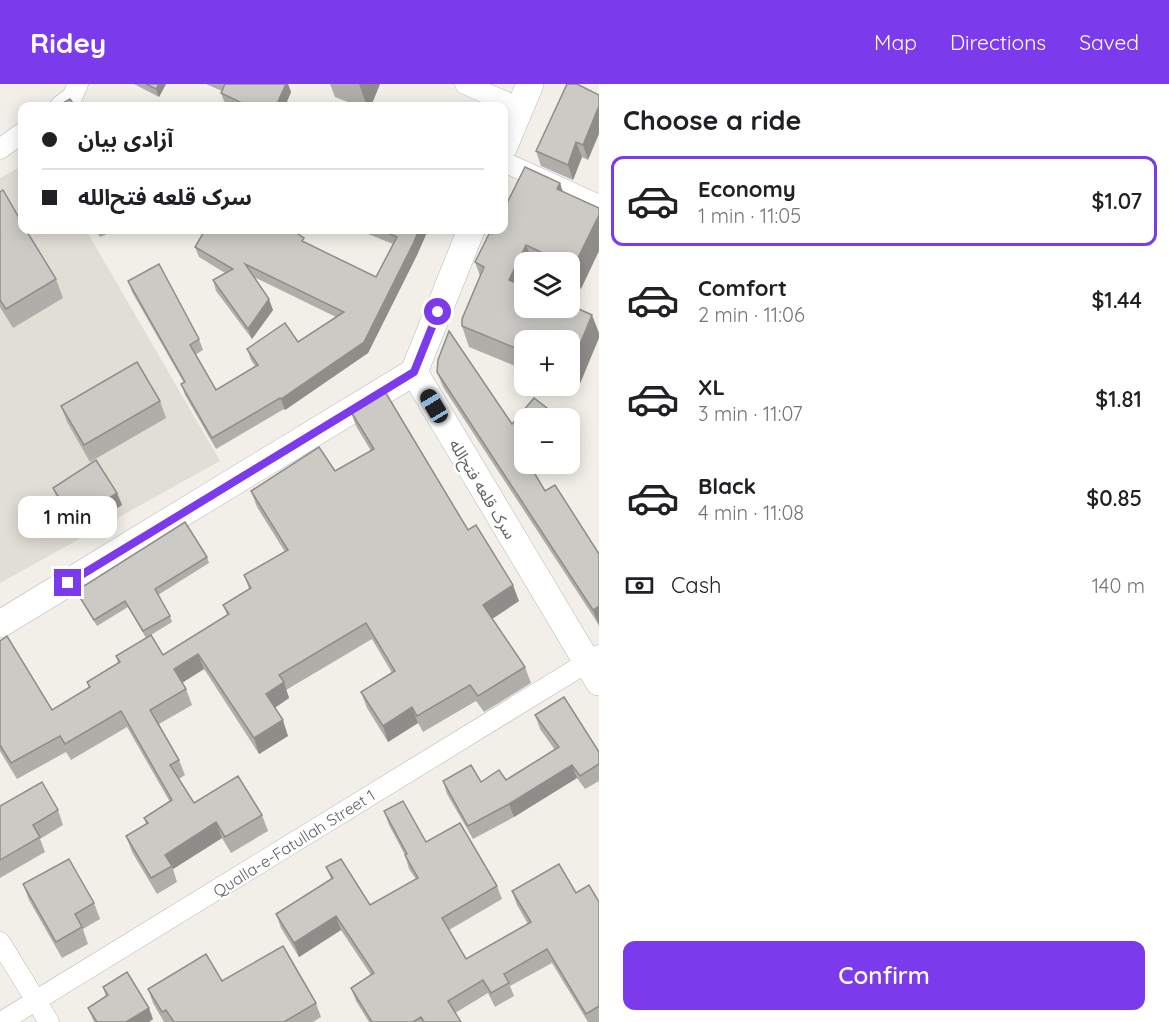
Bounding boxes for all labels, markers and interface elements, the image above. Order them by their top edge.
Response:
text: Ridey [30,25,106,60]
text: Map [874,29,917,55]
text: Directions [950,29,1046,55]
text: Saved [1079,29,1139,55]
text: Choose a ride [623,103,801,137]
text: آزادی بیان [78,125,173,153]
icon: car [626,174,680,228]
text: Economy [698,175,796,203]
text: سرک قلعه فتح‌الله [78,183,252,211]
text: $1.07 [1092,187,1142,215]
text: 1 min · 11:05 [698,203,801,228]
map controls [514,252,580,474]
button: layers [514,252,580,318]
icon: car [626,273,680,327]
text: Comfort [698,274,787,302]
text: $1.44 [1091,286,1142,314]
route start [424,298,451,325]
text: 2 min · 11:06 [698,302,805,327]
button: + [514,330,580,396]
icon: car [626,372,680,426]
text: XL [698,373,725,401]
text: $1.81 [1095,385,1142,413]
car [417,386,451,426]
text: 3 min · 11:07 [698,401,802,426]
button: − [514,408,580,474]
street label: سرک قلعه فتح‌الله [443,435,521,544]
icon: car [626,471,680,525]
text: Black [698,472,756,500]
text: $0.85 [1086,484,1142,512]
callout: 1 min [19,496,118,538]
text: 4 min · 11:08 [698,500,804,525]
text: 1 min [44,504,91,529]
route end [54,569,81,596]
icon: cash [623,569,656,602]
text: Cash [671,571,722,599]
text: 140 m [1092,573,1145,598]
street label: Qualla-e-Fatullah Street 1 [209,785,379,901]
button: Confirm [623,941,1145,1010]

